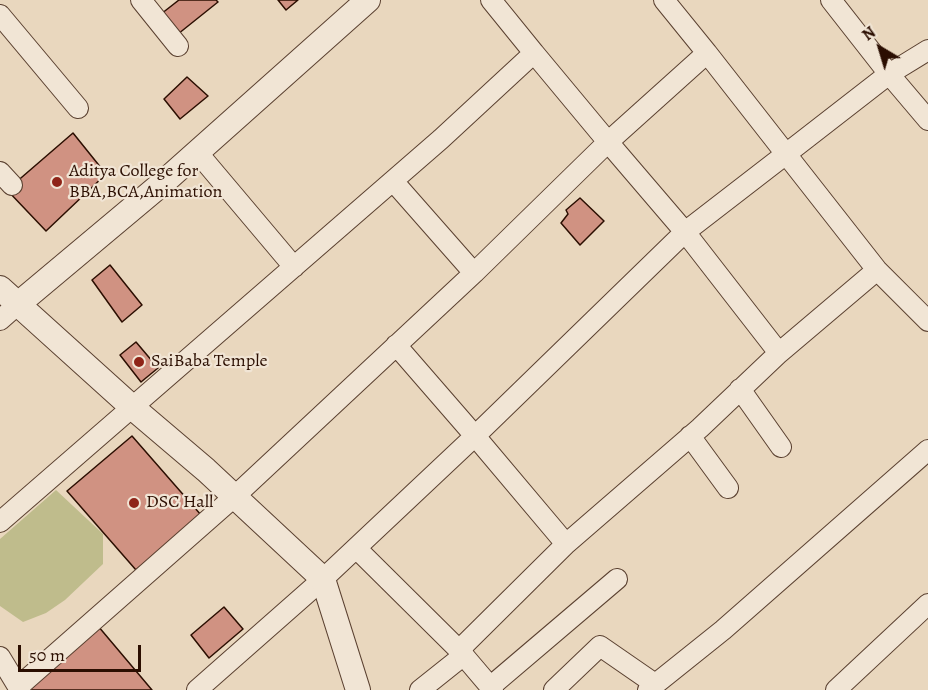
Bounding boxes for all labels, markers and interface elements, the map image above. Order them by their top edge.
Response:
north arrow [850,18,910,78]
text: N [858,22,880,46]
place label: Aditya College for BBA,BCA,Animation [69,161,222,204]
marker: Aditya College for BBA,BCA,Animation [50,175,64,189]
place label: SaiBaba Temple [151,351,268,373]
marker: SaiBaba Temple [132,355,146,369]
place label: DSC Hall [146,492,213,514]
marker: DSC Hall [127,496,141,510]
scale bar [21,633,144,671]
text: 50 m [29,643,65,667]

